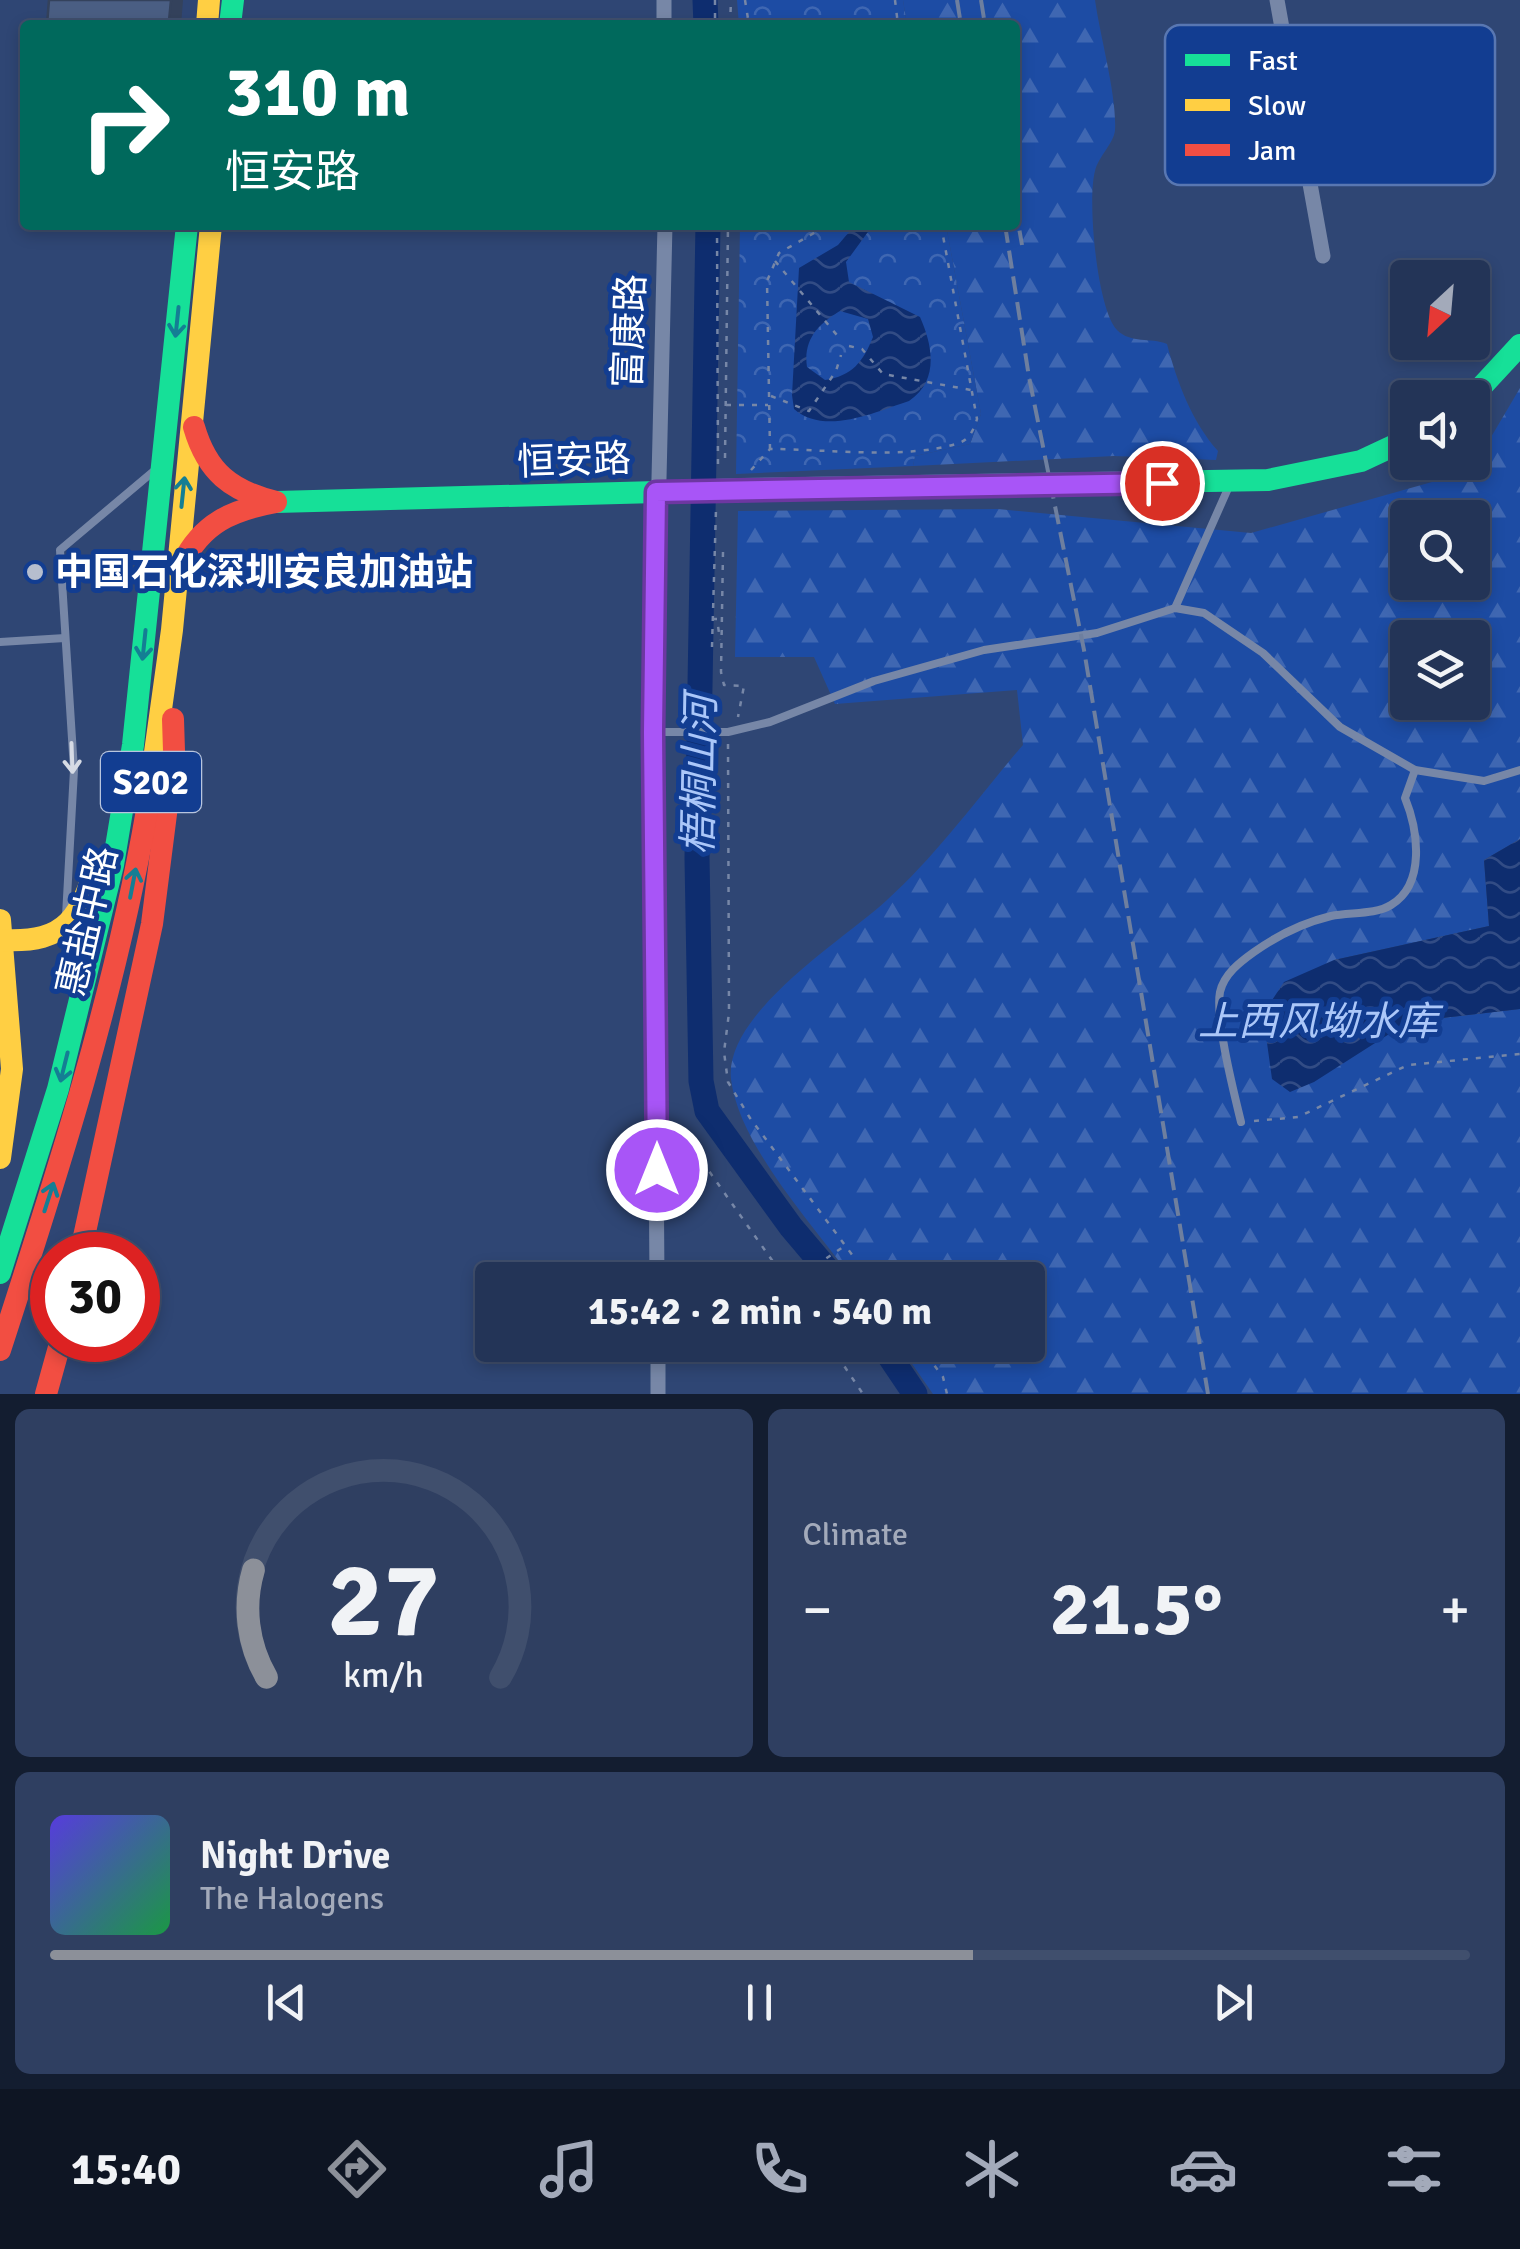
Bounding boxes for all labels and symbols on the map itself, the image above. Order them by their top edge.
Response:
legend [1165,25,1495,185]
text: Fast [1248,44,1298,78]
text: Slow [1248,89,1306,123]
text: Jam [1248,134,1296,168]
north arrow [1390,260,1490,360]
street label: 富康路 [604,273,655,389]
one-way arrow [168,305,187,338]
street label: 恒安路 [516,435,632,486]
pin [1120,441,1205,526]
one-way arrow [174,476,193,508]
place label: 中国石化深圳安良加油站 [55,549,473,596]
marker: 中国石化深圳安良加油站 [24,561,46,583]
one-way arrow [134,629,153,661]
water label: 梧桐山河 [674,688,727,855]
one-way arrow [63,742,82,774]
road number: S202 [101,752,201,812]
street label: 惠盐中路 [47,842,127,1000]
one-way arrow [124,867,143,900]
water label: 上西风坳水库 [1198,997,1444,1047]
one-way arrow [54,1050,72,1082]
position arrow [605,1118,709,1222]
one-way arrow [41,1182,59,1213]
speed limit sign: 30 [30,1232,160,1362]

